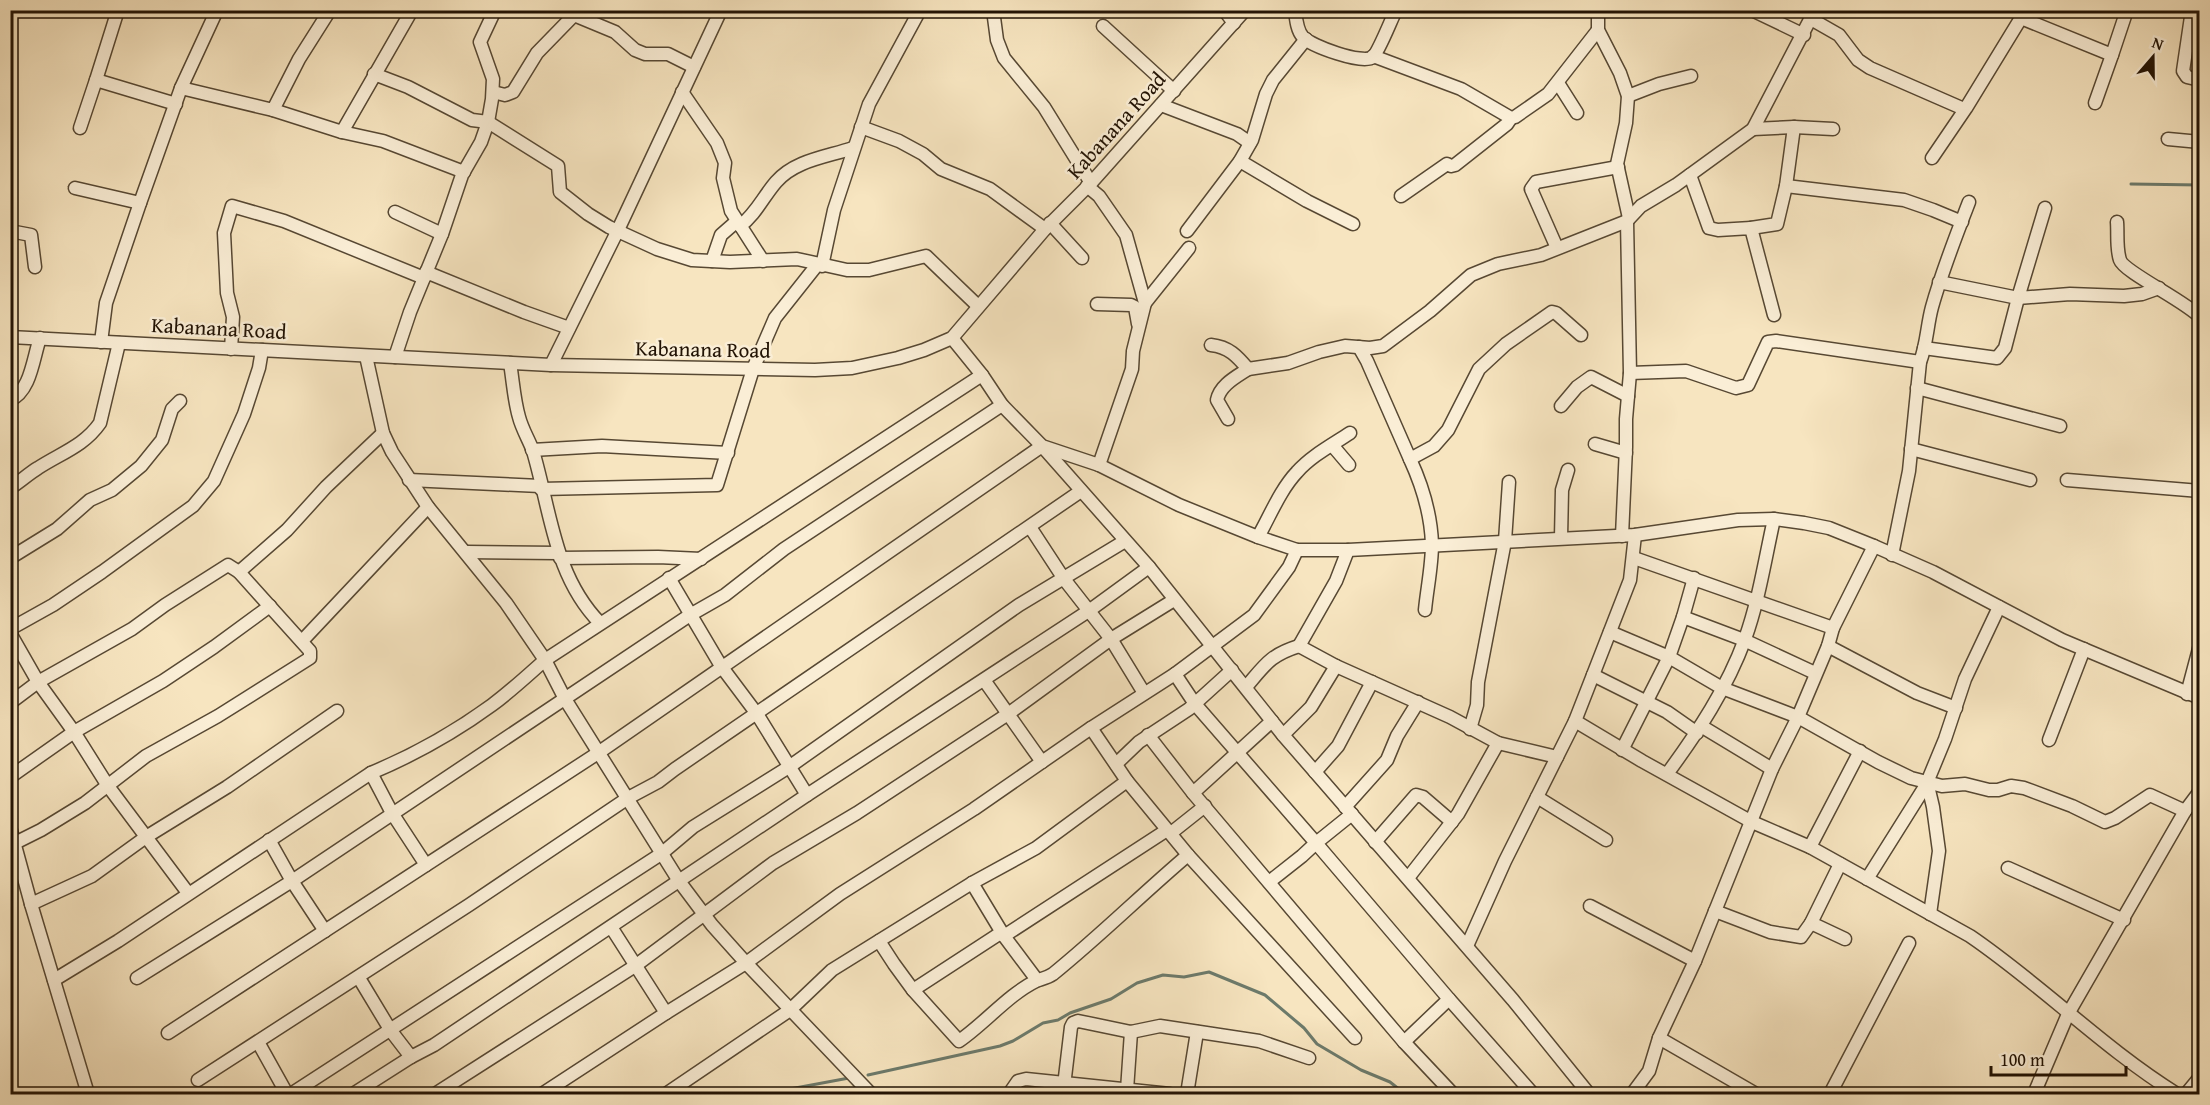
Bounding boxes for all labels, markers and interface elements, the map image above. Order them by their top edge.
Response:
north arrow [2123,27,2183,87]
text: N [2149,30,2168,56]
street label: Kabanana Road [1059,64,1173,186]
street label: Kabanana Road [151,309,288,347]
street label: Kabanana Road [635,332,772,366]
scale bar [1991,1039,2126,1077]
text: 100 m [2000,1046,2045,1073]

